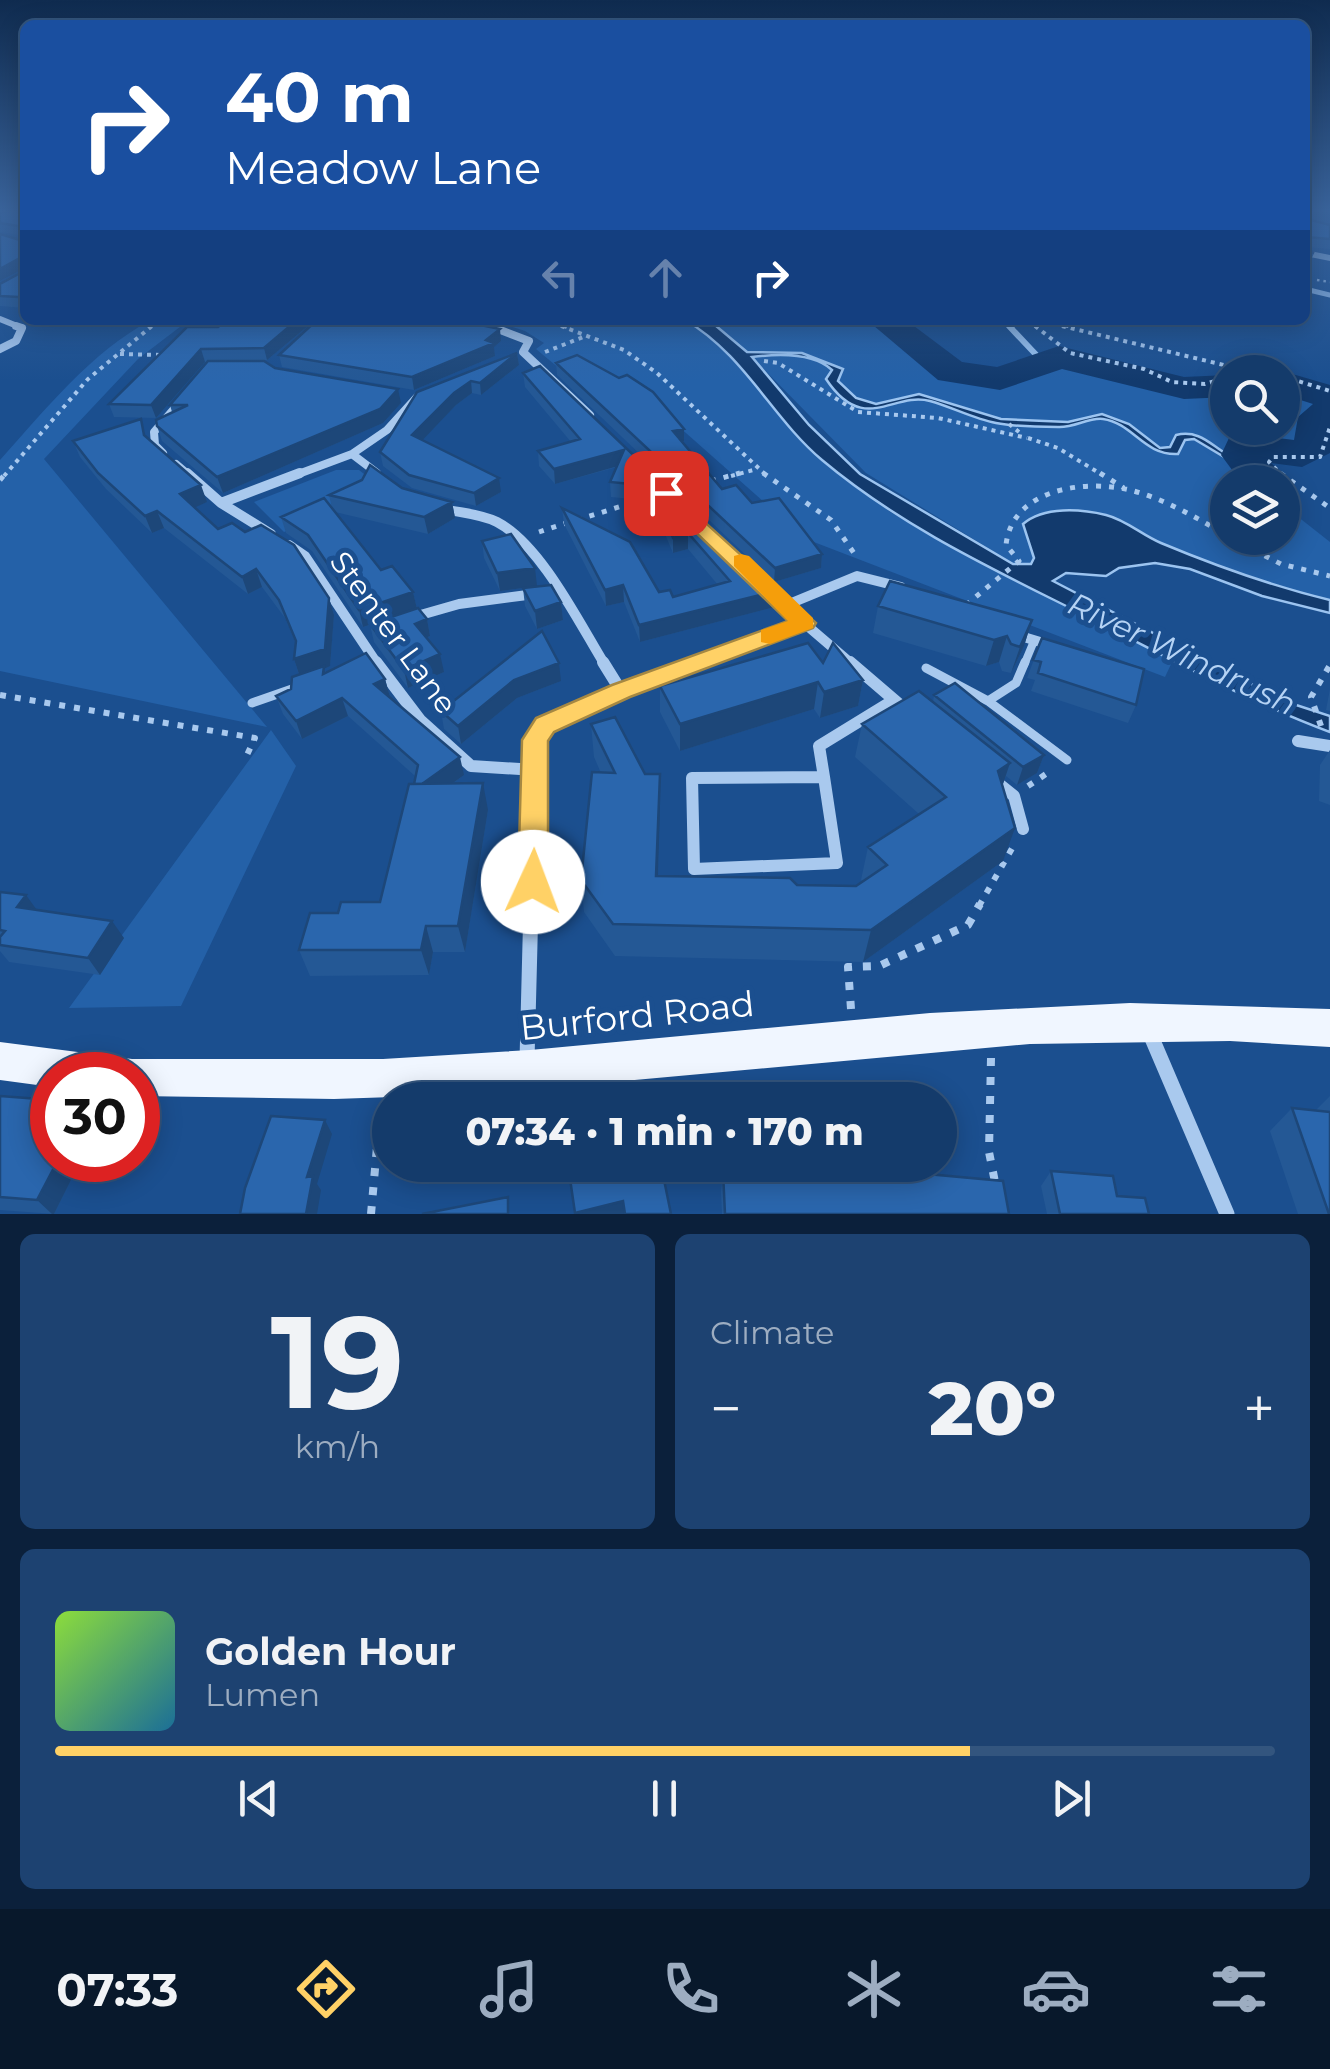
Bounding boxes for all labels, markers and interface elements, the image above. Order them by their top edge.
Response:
text: 40 m [225,54,414,140]
icon: right [60,60,190,190]
text: Meadow Lane [225,140,541,195]
icon: left [533,250,588,305]
icon: ahead [638,250,693,305]
icon: right [743,250,798,305]
map controls [1210,355,1300,555]
button: search [1210,355,1300,445]
pin [624,451,709,536]
button: layers [1210,465,1300,555]
icon: arrive [639,466,694,521]
street label: Stenter Lane [322,544,465,721]
water label: River Windrush [1062,584,1302,723]
position arrow [481,830,585,934]
street label: Burford Road [518,982,756,1049]
speed limit sign: 30 [30,1052,160,1182]
text: 07:34 · 1 min · 170 m [465,1108,864,1155]
text: 19 [271,1282,404,1441]
text: Climate [710,1313,834,1352]
text: 20° [929,1362,1056,1454]
text: − [710,1375,742,1442]
text: + [1243,1375,1275,1442]
text: km/h [295,1427,380,1466]
text: Golden Hour [205,1628,456,1675]
text: Lumen [205,1675,320,1714]
icon: previous [231,1771,286,1826]
icon: pause [637,1771,692,1826]
icon: next [1044,1771,1099,1826]
icon: directions [291,1954,361,2024]
icon: music [474,1954,544,2024]
icon: phone [656,1954,726,2024]
icon: climate [839,1954,909,2024]
icon: car [1021,1954,1091,2024]
icon: filters [1204,1954,1274,2024]
text: 07:33 [56,1962,179,2017]

